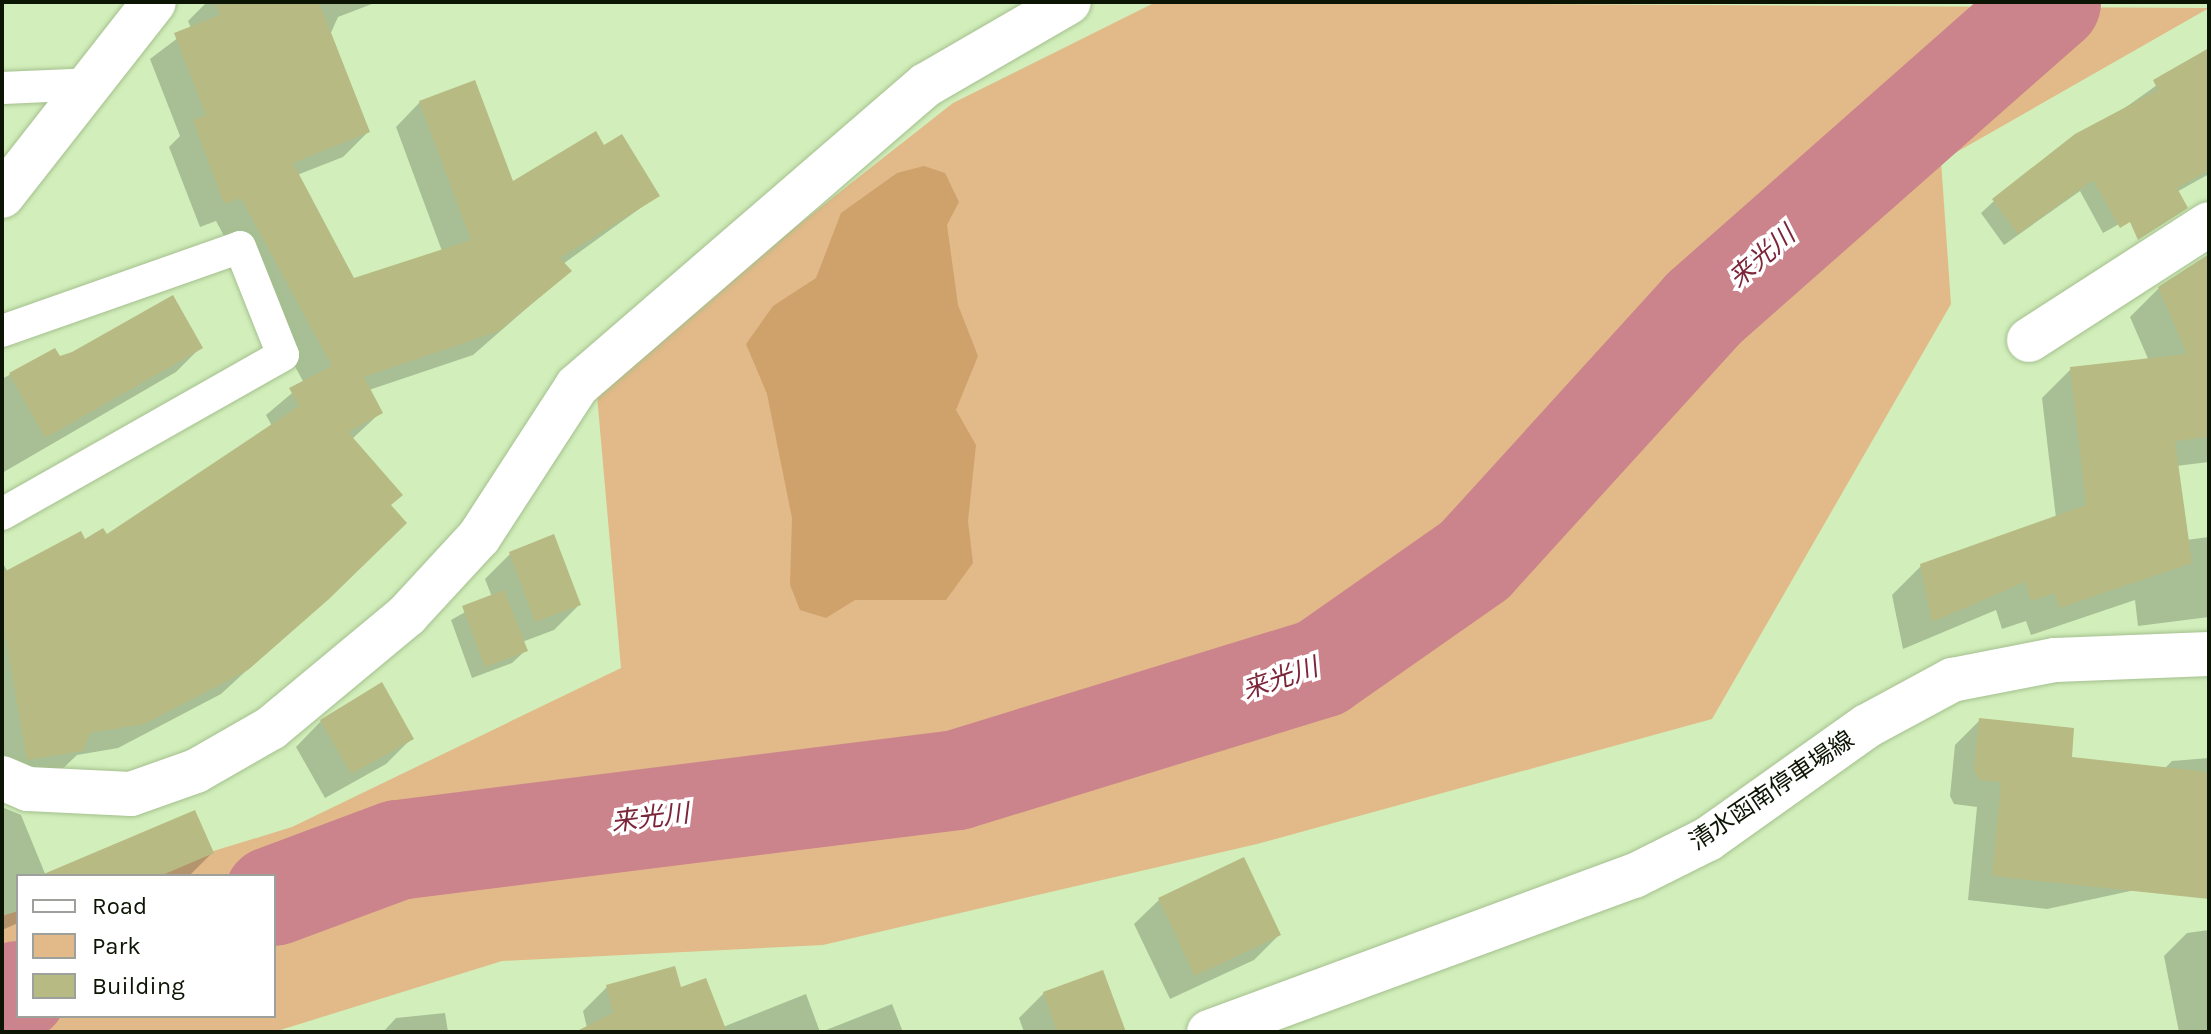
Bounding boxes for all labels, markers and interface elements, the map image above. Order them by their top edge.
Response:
water label: 来光川 [1722,220,1802,294]
water label: 来光川 [1238,652,1322,706]
street label: 清水函南停車場線 [1684,725,1860,857]
water label: 来光川 [609,798,691,838]
legend [16,874,276,1018]
text: Road [92,892,147,920]
text: Park [92,932,141,960]
text: Building [92,972,185,1000]

